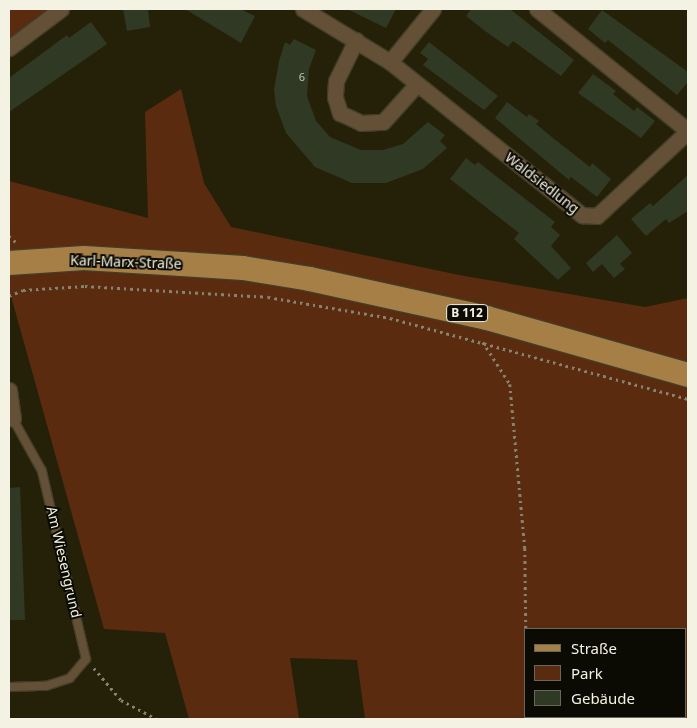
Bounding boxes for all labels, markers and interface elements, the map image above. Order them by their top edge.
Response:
house number: 6 [299,70,305,84]
street label: Waldsiedlung [502,149,582,217]
street label: Karl-Marx-Straße [70,252,182,272]
road number: B 112 [446,304,488,322]
street label: Am Wiesengrund [43,505,85,619]
legend [524,628,687,718]
text: Straße [571,638,617,658]
text: Park [571,663,603,683]
text: Gebäude [571,688,635,708]

